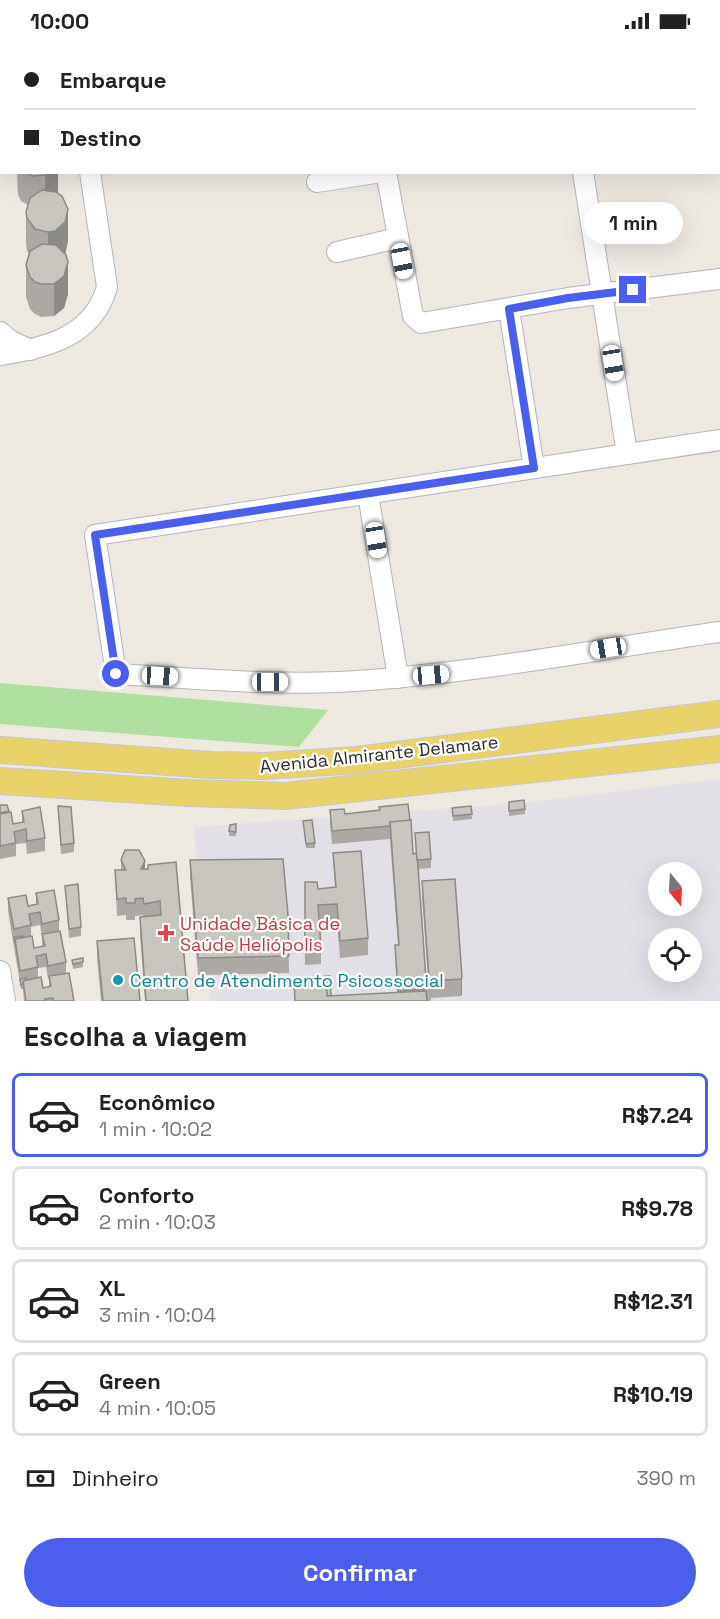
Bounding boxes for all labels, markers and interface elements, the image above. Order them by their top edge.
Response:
text: 10:00 [30,7,89,35]
text: Embarque [60,66,166,94]
text: Destino [60,124,142,152]
callout: 1 min [584,203,682,245]
text: 1 min [609,210,658,236]
car [390,242,414,280]
route end [619,276,646,303]
car [601,344,625,382]
car [364,521,388,559]
car [589,636,627,660]
route start [102,660,129,687]
car [412,664,450,686]
car [142,666,178,686]
car [252,673,288,691]
street label: Avenida Almirante Delamare [259,730,499,778]
north arrow [648,862,702,916]
map controls [648,862,702,982]
place label: Unidade Básica de Saúde Heliópolis [180,912,340,956]
marker: Unidade Básica de Saúde Heliópolis [157,924,175,942]
button: locate [648,928,702,982]
place label: Centro de Atendimento Psicossocial [130,969,444,992]
marker: Centro de Atendimento Psicossocial [111,973,125,987]
text: Escolha a viagem [24,1019,247,1054]
icon: car [27,1088,81,1142]
text: Econômico [99,1088,216,1116]
text: R$7.24 [622,1101,693,1129]
text: 1 min · 10:02 [99,1116,212,1142]
icon: car [27,1181,81,1235]
text: Conforto [99,1181,194,1209]
text: R$9.78 [621,1194,693,1222]
text: 2 min · 10:03 [99,1209,216,1235]
icon: car [27,1274,81,1328]
text: XL [99,1274,125,1302]
text: R$12.31 [613,1287,693,1315]
text: 3 min · 10:04 [99,1302,216,1328]
icon: car [27,1367,81,1421]
text: Green [99,1367,161,1395]
text: R$10.19 [613,1380,693,1408]
text: 4 min · 10:05 [99,1395,216,1421]
icon: cash [24,1462,57,1495]
text: Dinheiro [72,1464,159,1492]
text: 390 m [637,1465,696,1491]
button: Confirmar [24,1538,696,1607]

